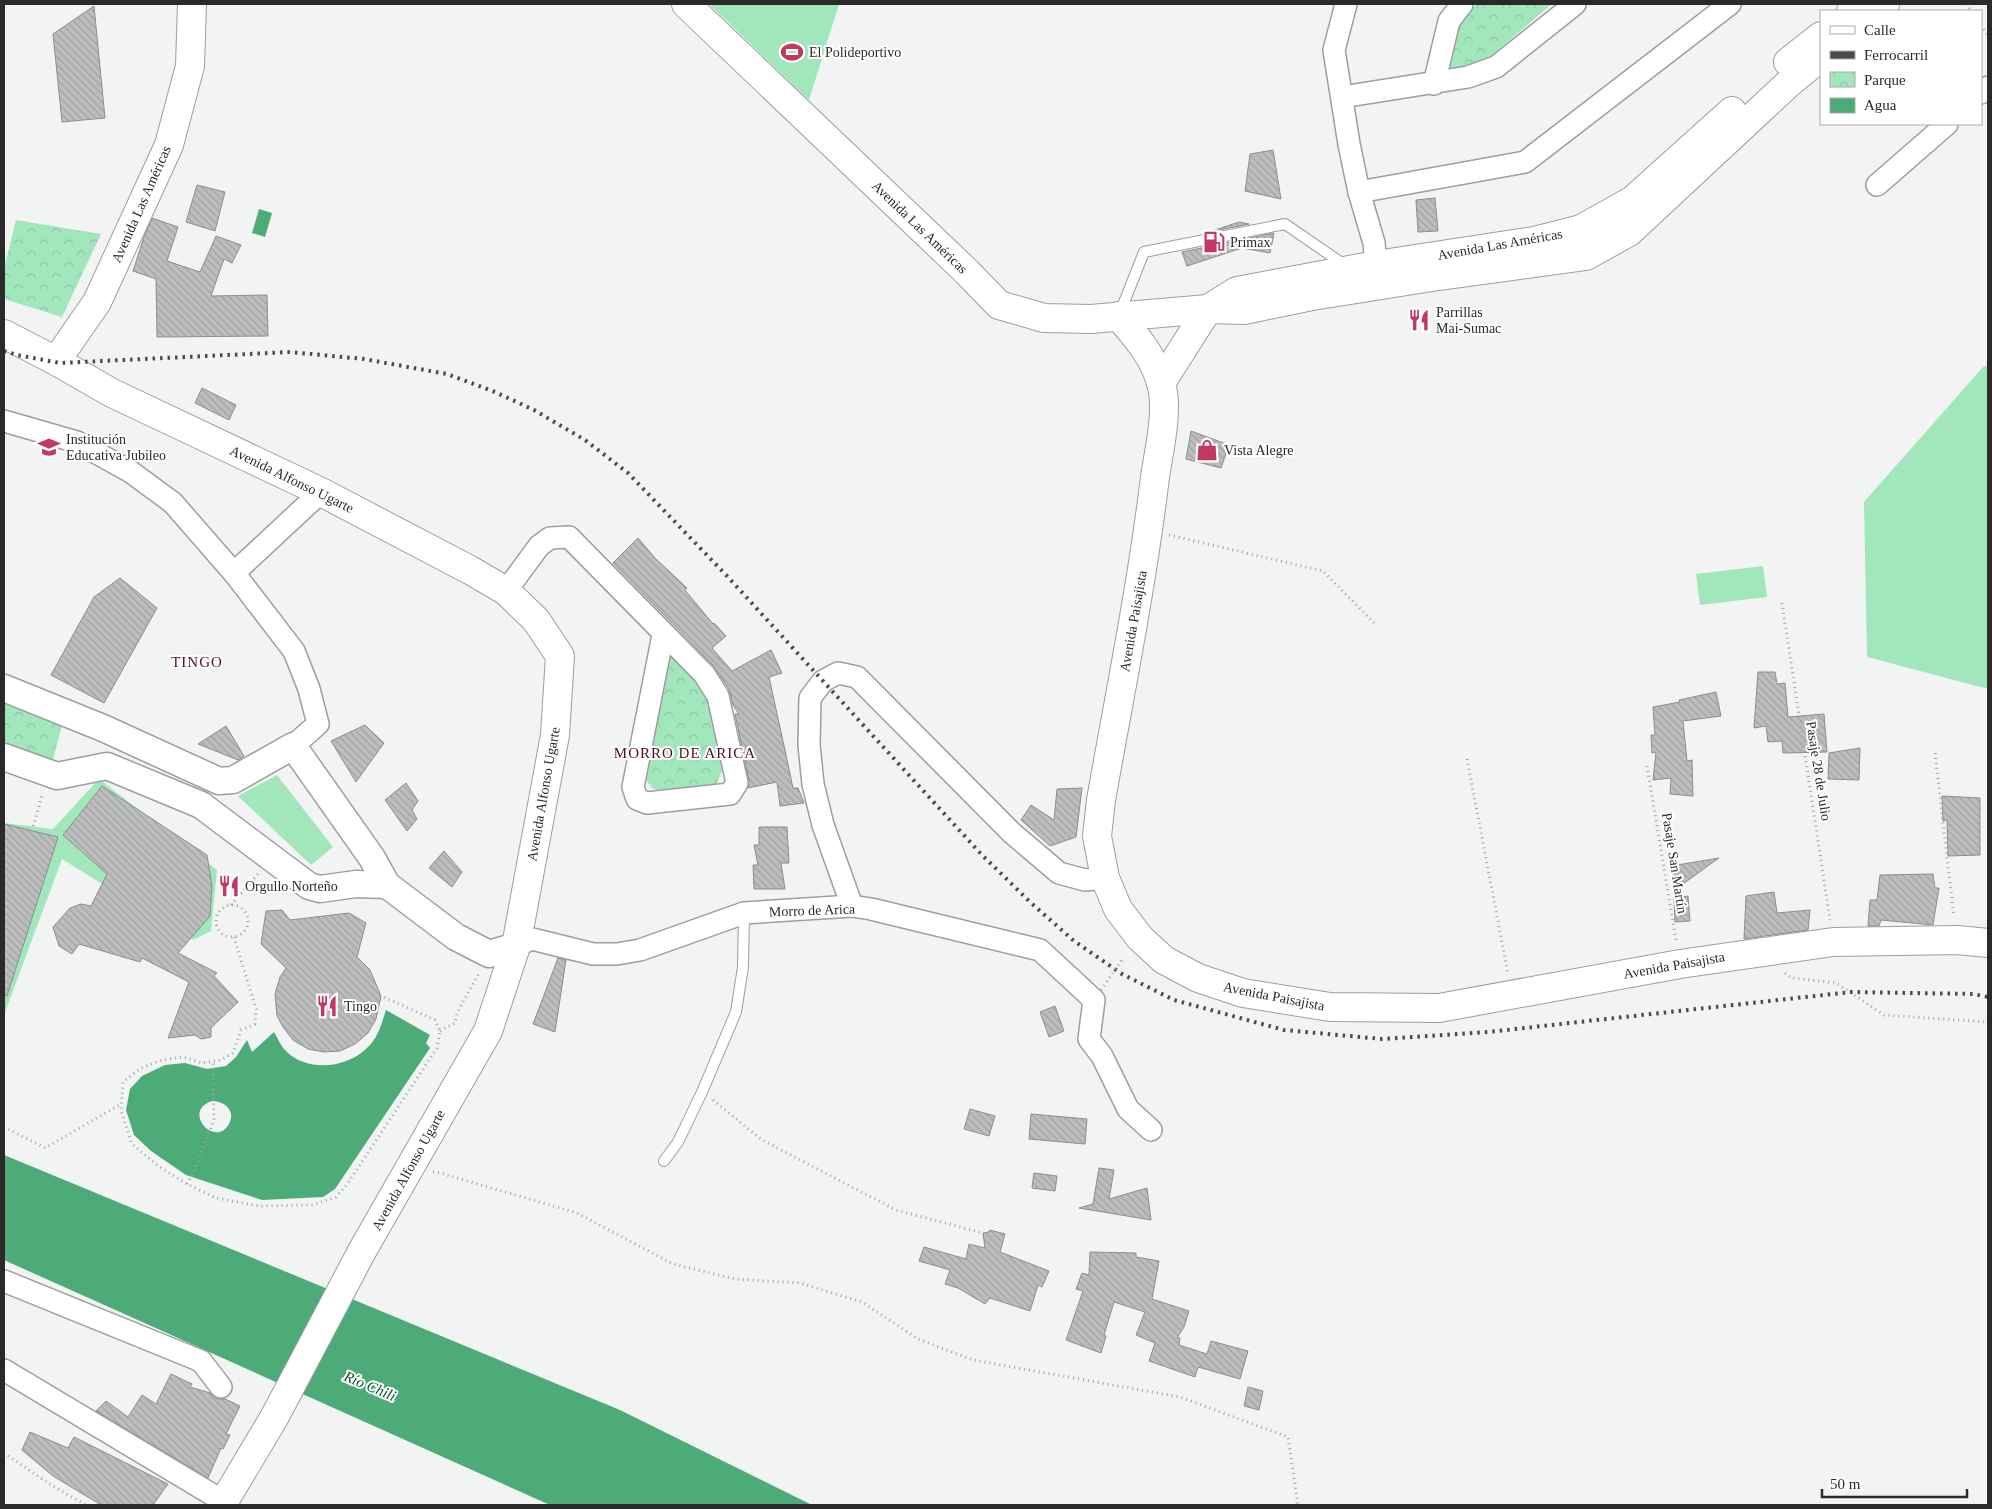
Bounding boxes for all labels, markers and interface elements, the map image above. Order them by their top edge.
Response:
legend [1820,10,1982,125]
text: Calle [1864,22,1896,38]
sports icon: El Polideportivo [779,39,805,65]
place label: El Polideportivo [809,45,901,60]
text: Ferrocarril [1864,47,1928,63]
text: Parque [1864,72,1906,88]
text: Agua [1864,97,1897,113]
street label: Avenida Las Américas [109,143,174,265]
street label: Avenida Las Américas [869,178,970,277]
street label: Avenida Las Américas [1437,226,1564,263]
fuel station icon: Primax [1201,229,1227,255]
place label: Primax [1230,235,1270,250]
place label: Parrillas Mai-Sumac [1436,305,1501,336]
restaurant icon: Parrillas Mai-Sumac [1406,307,1432,333]
place label: Institución Educativa Jubileo [66,432,166,463]
school or university icon: Institución Educativa Jubileo [36,434,62,460]
shop icon: Vista Alegre [1194,437,1220,463]
street label: Avenida Alfonso Ugarte [227,443,356,516]
place label: Vista Alegre [1224,443,1294,458]
street label: Avenida Paisajista [1117,568,1150,673]
district label: TINGO [171,654,223,670]
street label: Pasaje 28 de Julio [1803,720,1834,822]
street label: Avenida Alfonso Ugarte [524,726,563,862]
district label: MORRO DE ARICA [614,745,756,761]
street label: Pasaje San Martín [1659,812,1690,915]
restaurant icon: Orgullo Norteño [216,873,242,899]
place label: Orgullo Norteño [245,879,338,894]
street label: Morro de Arica [769,901,856,920]
street label: Avenida Paisajista [1622,949,1727,982]
street label: Avenida Paisajista [1222,979,1327,1014]
restaurant icon: Tingo [314,993,340,1019]
place label: Tingo [344,999,377,1014]
street label: Avenida Alfonso Ugarte [369,1107,448,1233]
water label: Río Chili [341,1368,398,1404]
scale bar [1822,1466,1967,1498]
text: 50 m [1830,1476,1861,1492]

